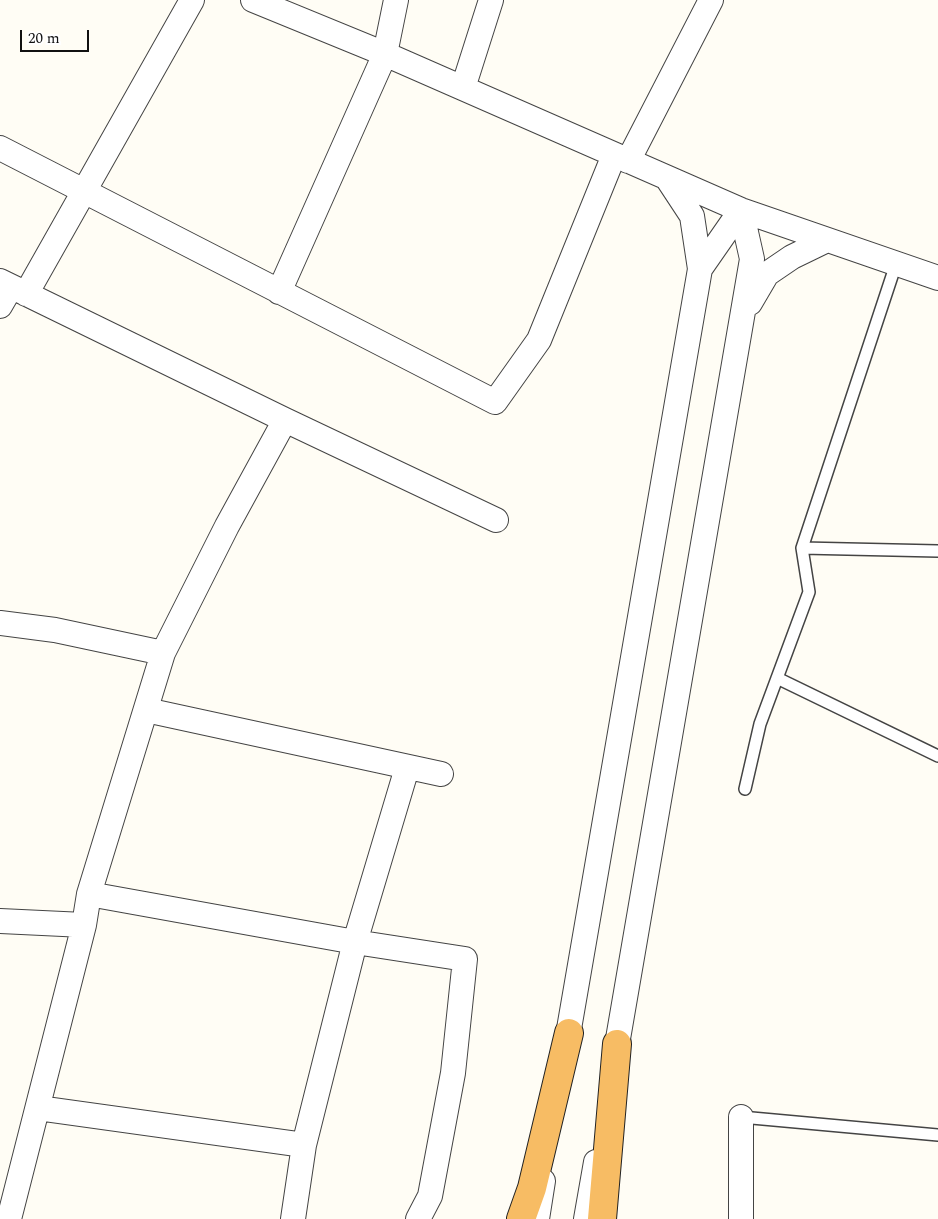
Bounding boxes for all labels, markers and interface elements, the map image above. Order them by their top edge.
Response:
scale bar [22,20,91,52]
text: 20 m [28,27,60,50]

